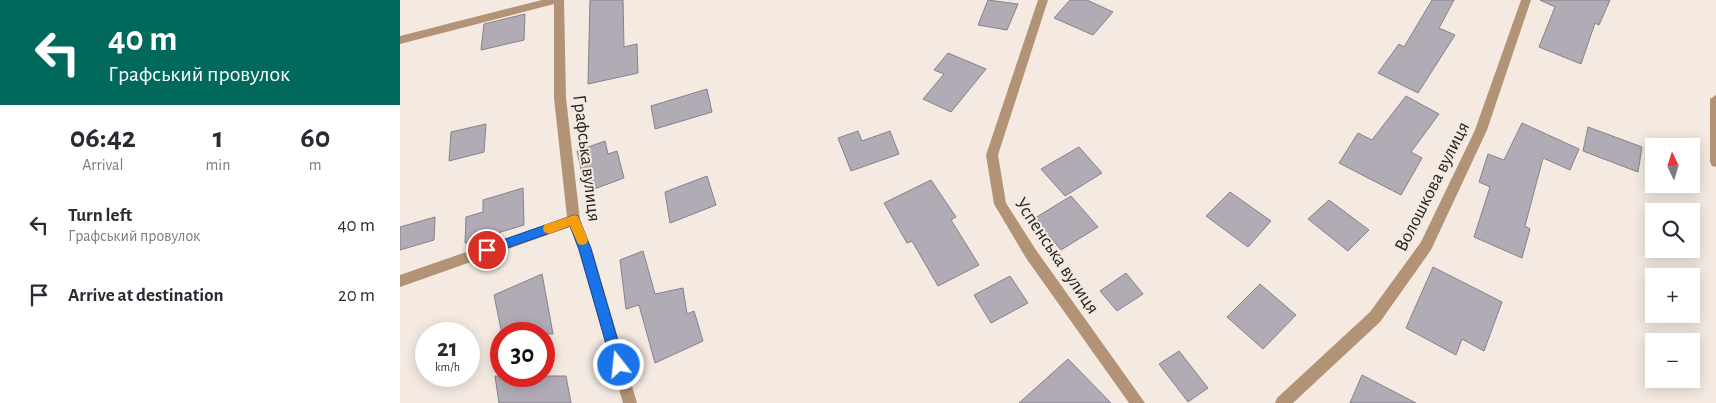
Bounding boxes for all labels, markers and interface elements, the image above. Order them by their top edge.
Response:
icon: left [25,20,90,85]
text: 40 m [108,22,177,57]
text: Графський провулок [108,63,290,85]
street label: Графська вулиця [569,94,604,223]
street label: Волошкова вулиця [1391,119,1473,255]
text: 06:42 [70,123,136,153]
text: 1 [213,123,223,153]
text: 60 [300,123,330,153]
north arrow [1645,138,1700,192]
map controls [1645,138,1700,388]
text: Arrival [82,157,123,173]
text: min [206,157,231,173]
text: m [309,157,322,173]
street label: Успенська вулиця [1011,194,1103,317]
button: search [1645,203,1700,258]
text: Turn left [68,206,132,225]
icon: left [25,211,53,239]
text: 40 m [337,216,375,235]
text: Графський провулок [68,228,200,244]
pin [466,229,508,271]
icon: arrive [473,236,501,264]
button: + [1645,268,1700,323]
icon: arrive [25,281,53,309]
text: Arrive at destination [68,286,224,305]
text: 20 m [338,286,375,305]
speed limit sign: 30 [490,322,555,387]
button: − [1645,333,1700,388]
text: 21 [437,336,458,361]
position arrow [592,338,644,390]
text: km/h [435,361,460,373]

